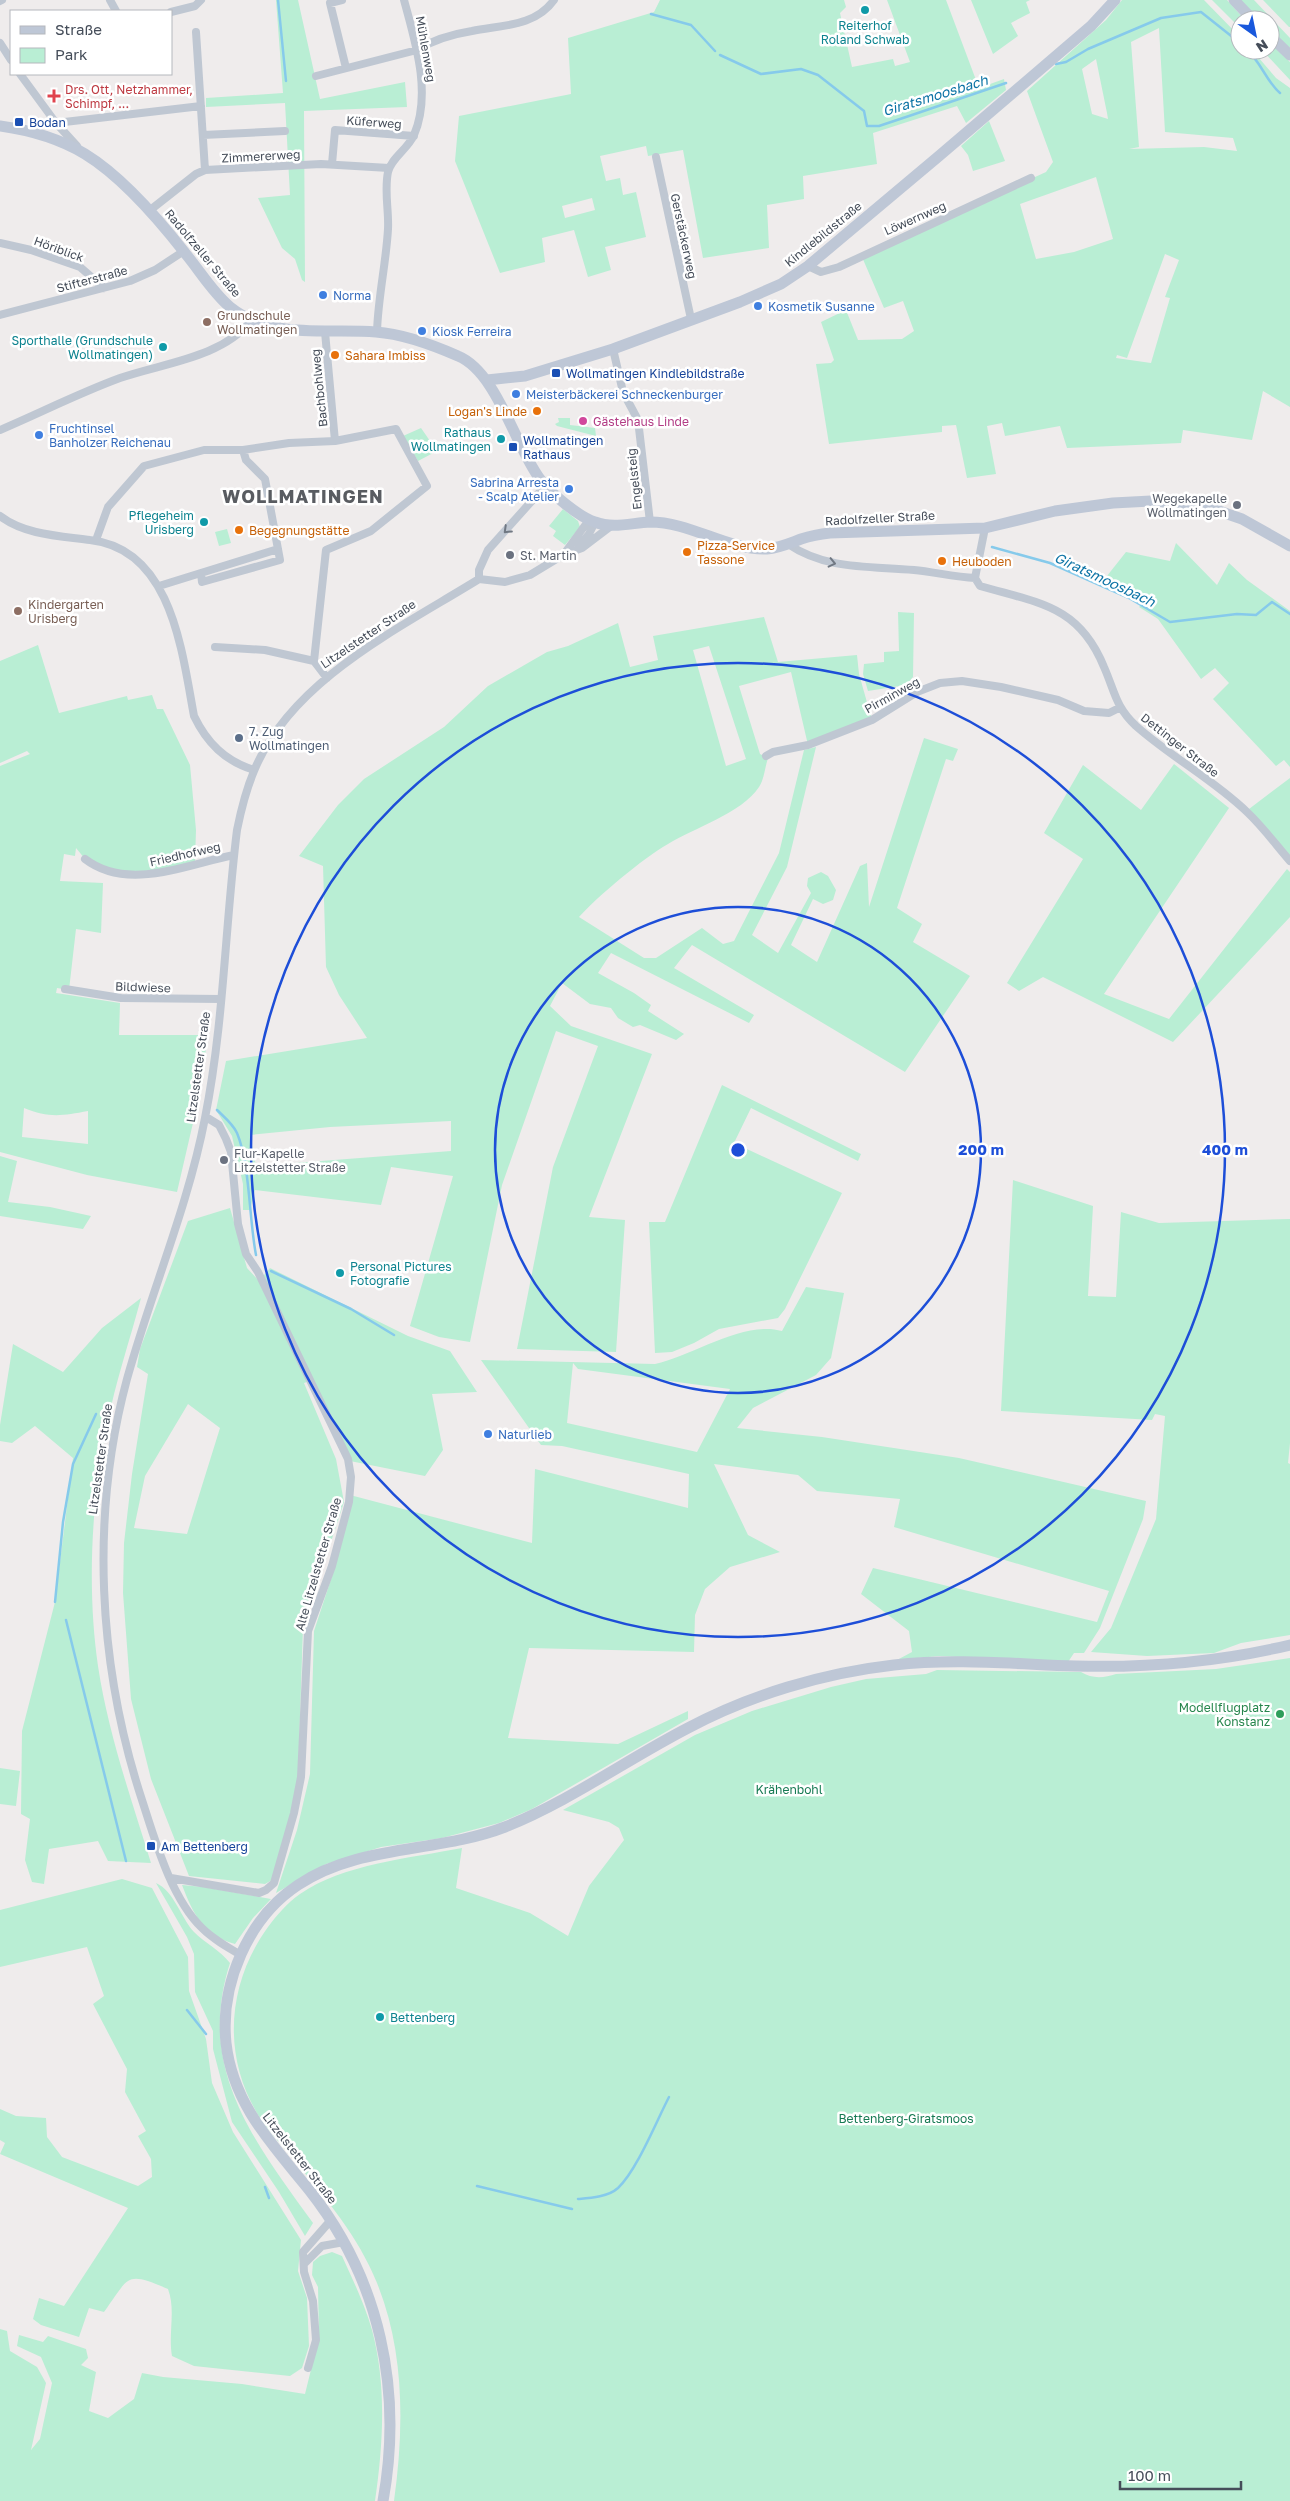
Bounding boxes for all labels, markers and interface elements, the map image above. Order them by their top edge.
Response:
marker: Reiterhof Roland Schwab [859,4,871,16]
legend [10,10,172,75]
north arrow [1230,10,1280,60]
street label: Mühlenweg [413,15,439,83]
place label: Reiterhof Roland Schwab [821,18,909,47]
text: Straße [55,20,102,38]
text: N [1253,36,1271,56]
text: Park [55,45,88,63]
water label: Giratsmoosbach [880,71,991,119]
place label: Drs. Ott, Netzhammer, Schimpf, ... [65,82,193,111]
marker: Drs. Ott, Netzhammer, Schimpf, ... [47,89,61,103]
street label: Küferweg [346,113,402,131]
place label: Bodan [29,115,66,130]
marker: Bodan [13,116,25,128]
street label: Zimmererweg [221,146,301,166]
street label: Gerstäckerweg [668,192,700,280]
street label: Kindlebildstraße [781,198,865,270]
street label: Löwernweg [882,198,948,238]
street label: Radolfzeller Straße [162,206,244,300]
street label: Höriblick [32,233,86,265]
street label: Stifterstraße [55,262,129,296]
place label: Norma [333,288,371,303]
marker: Norma [317,289,329,301]
place label: Kosmetik Susanne [768,299,875,314]
marker: Kosmetik Susanne [752,300,764,312]
place label: Grundschule Wollmatingen [217,308,297,337]
marker: Grundschule Wollmatingen [201,316,213,328]
place label: Kiosk Ferreira [432,324,512,339]
marker: Kiosk Ferreira [416,325,428,337]
place label: Sporthalle (Grundschule Wollmatingen) [11,333,153,362]
marker: Sporthalle (Grundschule Wollmatingen) [157,341,169,353]
street label: Bachbohlweg [307,348,331,428]
place label: Sahara Imbiss [345,348,426,363]
marker: Sahara Imbiss [329,349,341,361]
place label: Wollmatingen Kindlebildstraße [566,366,744,381]
marker: Wollmatingen Kindlebildstraße [550,367,562,379]
place label: Meisterbäckerei Schneckenburger [526,387,723,402]
marker: Meisterbäckerei Schneckenburger [510,388,522,400]
place label: Logan's Linde [448,404,527,419]
marker: Logan's Linde [531,405,543,417]
place label: Gästehaus Linde [593,414,689,429]
marker: Gästehaus Linde [577,415,589,427]
place label: Fruchtinsel Banholzer Reichenau [49,421,171,450]
place label: Rathaus Wollmatingen [411,425,491,454]
marker: Fruchtinsel Banholzer Reichenau [33,429,45,441]
marker: Rathaus Wollmatingen [495,433,507,445]
place label: Wollmatingen Rathaus [523,433,603,462]
marker: Wollmatingen Rathaus [507,441,519,453]
street label: Engelsteig [623,448,645,510]
place label: Sabrina Arresta - Scalp Atelier [470,475,559,504]
marker: Sabrina Arresta - Scalp Atelier [563,483,575,495]
district label: WOLLMATINGEN [222,485,384,507]
place label: Wegekapelle Wollmatingen [1147,491,1227,520]
marker: Wegekapelle Wollmatingen [1231,499,1243,511]
place label: Pflegeheim Urisberg [128,508,194,537]
street label: Radolfzeller Straße [825,508,935,528]
marker: Pflegeheim Urisberg [198,516,210,528]
place label: Begegnungstätte [249,523,349,538]
marker: Begegnungstätte [233,524,245,536]
one-way arrow [503,524,512,533]
place label: Pizza-Service Tassone [697,538,775,567]
marker: Pizza-Service Tassone [681,546,693,558]
place label: St. Martin [520,548,577,563]
water label: Giratsmoosbach [1052,548,1159,610]
marker: St. Martin [504,549,516,561]
place label: Heuboden [952,554,1012,569]
marker: Heuboden [936,555,948,567]
one-way arrow [827,557,836,568]
place label: Kindergarten Urisberg [28,597,104,626]
street label: Litzelstetter Straße [317,597,419,671]
marker: Kindergarten Urisberg [12,605,24,617]
street label: Pirminweg [862,674,922,716]
street label: Dettinger Straße [1138,710,1222,780]
place label: 7. Zug Wollmatingen [249,724,329,753]
marker: 7. Zug Wollmatingen [233,732,245,744]
street label: Friedhofweg [148,839,222,869]
street label: Bildwiese [115,979,171,995]
street label: Litzelstetter Straße [183,1011,213,1123]
text: 200 m [958,1140,1004,1158]
text: 400 m [1202,1140,1248,1158]
centre of rings [729,1141,747,1159]
place label: Flur-Kapelle Litzelstetter Straße [234,1146,346,1175]
marker: Flur-Kapelle Litzelstetter Straße [218,1154,230,1166]
place label: Personal Pictures Fotografie [350,1259,452,1288]
marker: Personal Pictures Fotografie [334,1267,346,1279]
street label: Litzelstetter Straße [85,1403,115,1515]
place label: Naturlieb [498,1427,552,1442]
marker: Naturlieb [482,1428,494,1440]
street label: Alte Litzelstetter Straße [292,1496,344,1632]
place label: Modellflugplatz Konstanz [1179,1700,1270,1729]
marker: Modellflugplatz Konstanz [1274,1708,1286,1720]
park label: Krähenbohl [755,1782,823,1797]
place label: Am Bettenberg [161,1839,248,1854]
marker: Am Bettenberg [145,1840,157,1852]
place label: Bettenberg [390,2010,455,2025]
marker: Bettenberg [374,2011,386,2023]
street label: Litzelstetter Straße [260,2109,340,2207]
park label: Bettenberg-Giratsmoos [838,2111,974,2126]
scale bar [1120,2458,1241,2490]
text: 100 m [1128,2466,1171,2484]

